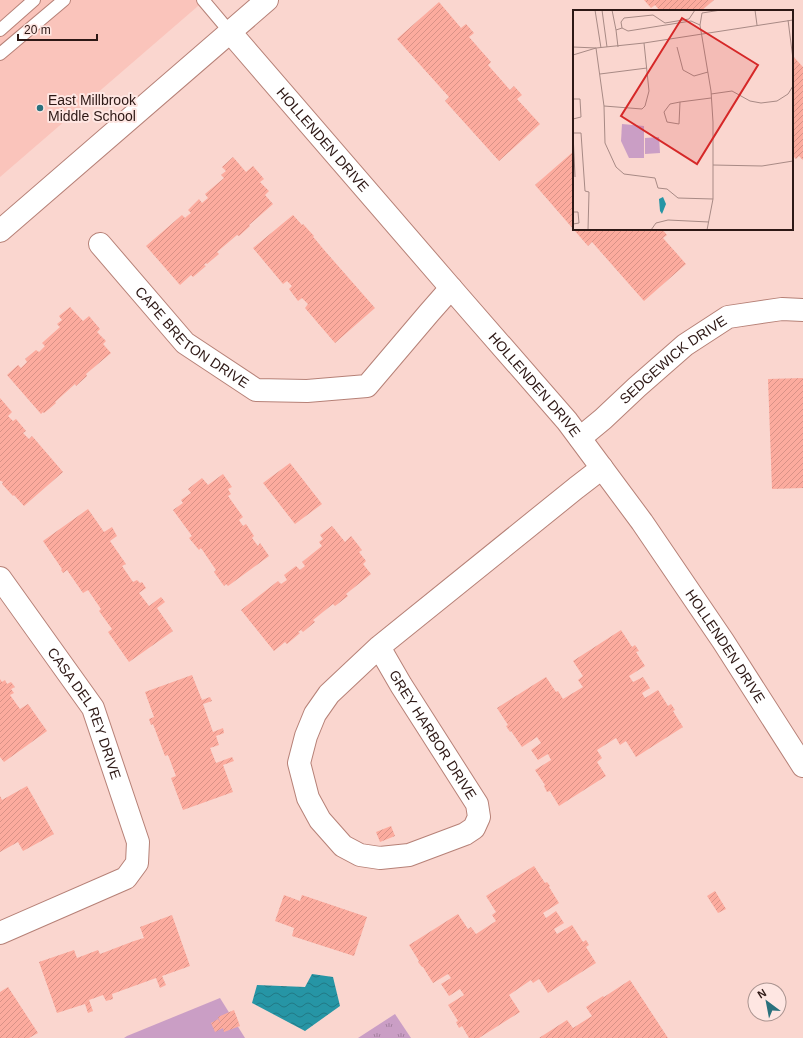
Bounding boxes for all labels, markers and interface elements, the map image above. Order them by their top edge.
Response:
inset map [573,10,793,230]
scale bar [18,16,97,42]
text: 20 m [24,23,51,37]
street label: HOLLENDEN DRIVE [273,84,372,195]
place label: East Millbrook Middle School [48,92,137,124]
marker: East Millbrook Middle School [35,103,45,113]
street label: CAPE BRETON DRIVE [132,283,252,391]
street label: SEDGEWICK DRIVE [616,312,729,407]
street label: HOLLENDEN DRIVE [485,329,584,440]
street label: HOLLENDEN DRIVE [682,586,768,706]
street label: CASA DEL REY DRIVE [44,644,124,781]
street label: GREY HARBOR DRIVE [386,667,480,802]
north arrow [747,982,787,1022]
text: N [755,986,768,1001]

